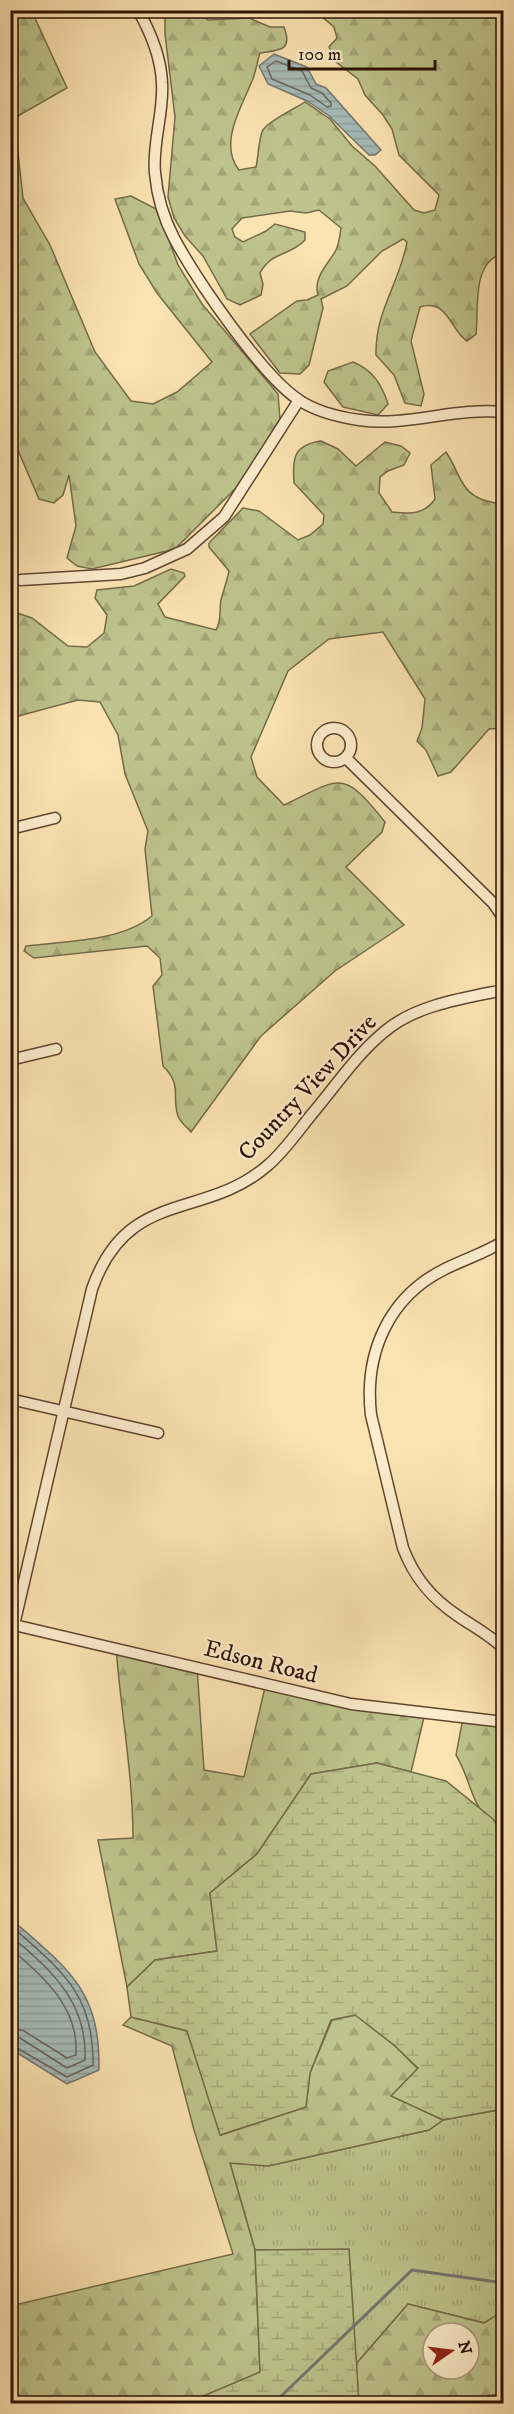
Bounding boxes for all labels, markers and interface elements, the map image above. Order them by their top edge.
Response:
scale bar [289,33,434,71]
text: 100 m [298,44,341,66]
street label: Country View Drive [232,1008,383,1167]
street label: Edson Road [201,1633,321,1691]
north arrow [421,2321,481,2381]
text: N [453,2339,476,2356]

